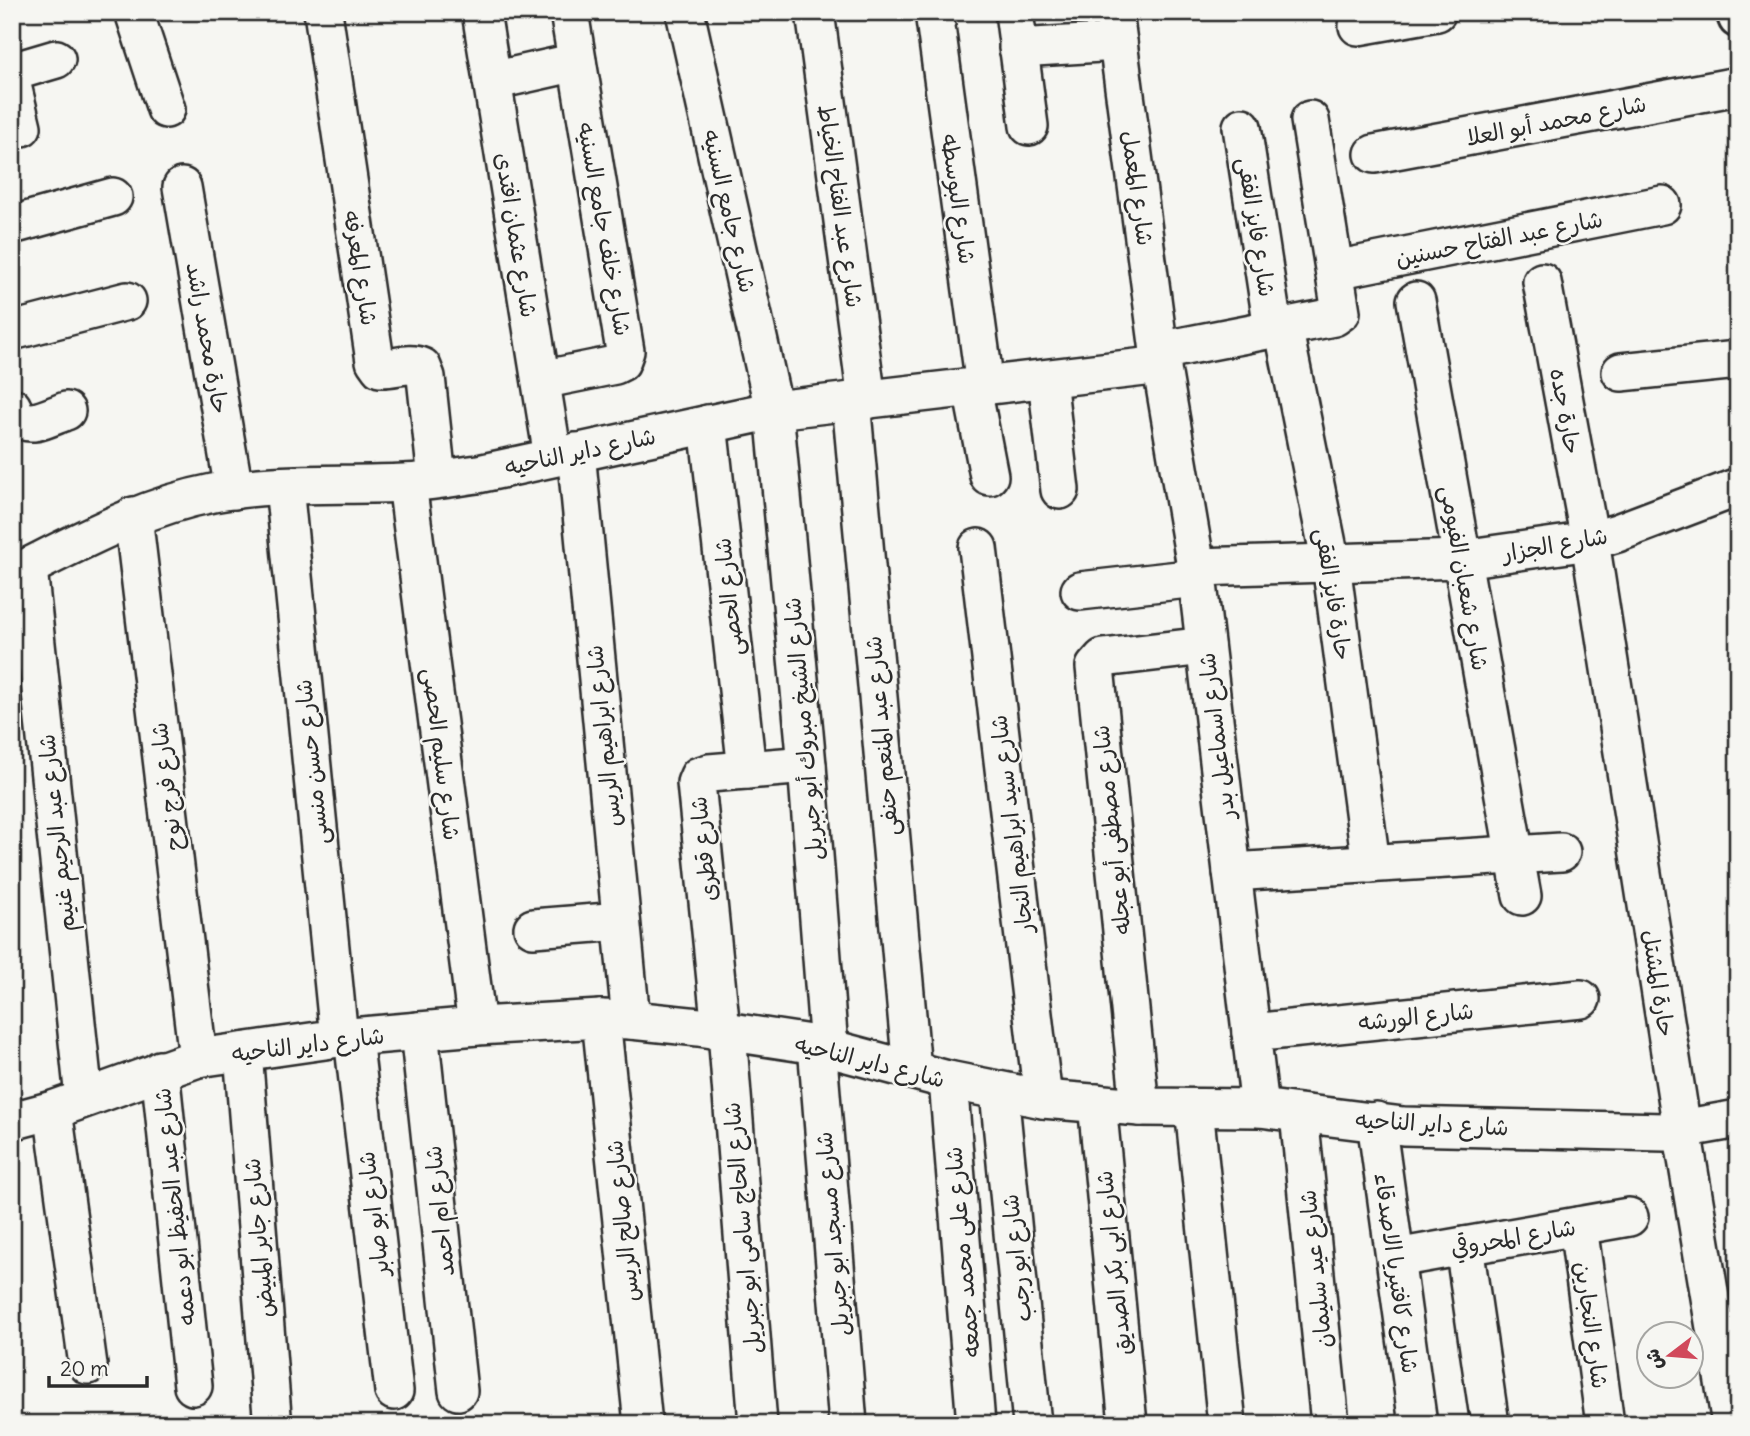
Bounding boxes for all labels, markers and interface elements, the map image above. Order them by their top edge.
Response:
street label: شارع محمد أبو العلا [1463,88,1649,154]
street label: شارع عبد الفتاح الخياط [810,102,870,310]
street label: شارع خلف جامع السنيه [569,120,638,339]
street label: شارع جامع السنيه [694,126,763,296]
street label: شارع المعمل [1114,128,1160,248]
street label: شارع البوسطه [934,132,982,266]
street label: شارع عثمان افتدى [488,150,544,320]
street label: شارع فايز الفقى [1230,155,1282,299]
street label: شارع عبد الفتاح حسنين [1393,204,1606,274]
street label: شارع المعرفه [336,208,384,328]
street label: حارة محمد راشد [180,260,236,416]
street label: حارة جده [1544,366,1588,456]
street label: شارع داير الناحيه [502,421,659,483]
street label: شارع شعبان الفيومى [1432,483,1496,673]
street label: شارع الجزار [1498,520,1610,570]
street label: حارة فايز الفقى [1308,526,1359,662]
street label: شارع الحصى [707,536,751,657]
street label: شارع الشيخ مبروك أبو جبريل [777,596,831,862]
street label: شارع عبد المنعم حنفى [858,634,908,837]
street label: شارع ابراهيم الريس [579,643,631,828]
street label: شارع اسماعيل بدر [1191,651,1243,823]
street label: شارع سليم الحصى [413,666,467,842]
street label: شارع حسن منسى [288,678,336,846]
street label: شارع سيد ابراهيم النجار [983,713,1043,937]
street label: شارع فرج نوح [144,721,190,853]
street label: شارع مصطفى أبو عجله [1086,724,1138,936]
street label: شارع عبد الرحيم غنيم [31,732,85,933]
street label: شارع قطرى [683,795,725,903]
street label: حارة المشتل [1636,927,1682,1039]
street label: شارع الورشه [1357,996,1475,1038]
street label: شارع داير الناحيه [230,1020,386,1070]
street label: شارع داير الناحيه [792,1028,948,1096]
street label: شارع عبد الحفيظ ابو دعمه [147,1086,203,1328]
street label: شارع الحاج سامى ابو جبريل [717,1101,769,1355]
street label: شارع داير الناحيه [1354,1105,1509,1143]
street label: شارع مسجد ابو جبريل [809,1130,857,1337]
street label: شارع صالح الريس [599,1138,647,1303]
street label: شارع ام احمد [418,1144,464,1278]
street label: شارع على محمد جمعه [938,1145,988,1359]
street label: شارع ابو صابر [351,1150,397,1280]
street label: شارع جابر المبيض [237,1157,281,1319]
street label: شارع ابى بكر الصديق [1089,1169,1139,1357]
street label: شارع كافتيريا الاصدقاء [1367,1171,1425,1375]
street label: شارع عيد سليمان [1292,1188,1340,1350]
street label: شارع ابو رجب [995,1192,1039,1323]
street label: شارع المحروقي [1448,1212,1578,1265]
street label: شارع النجارين [1567,1260,1615,1391]
north arrow [1634,1320,1704,1390]
scale bar [49,1345,147,1389]
text: ش [1639,1346,1668,1373]
text: 20 m [60,1355,109,1382]

